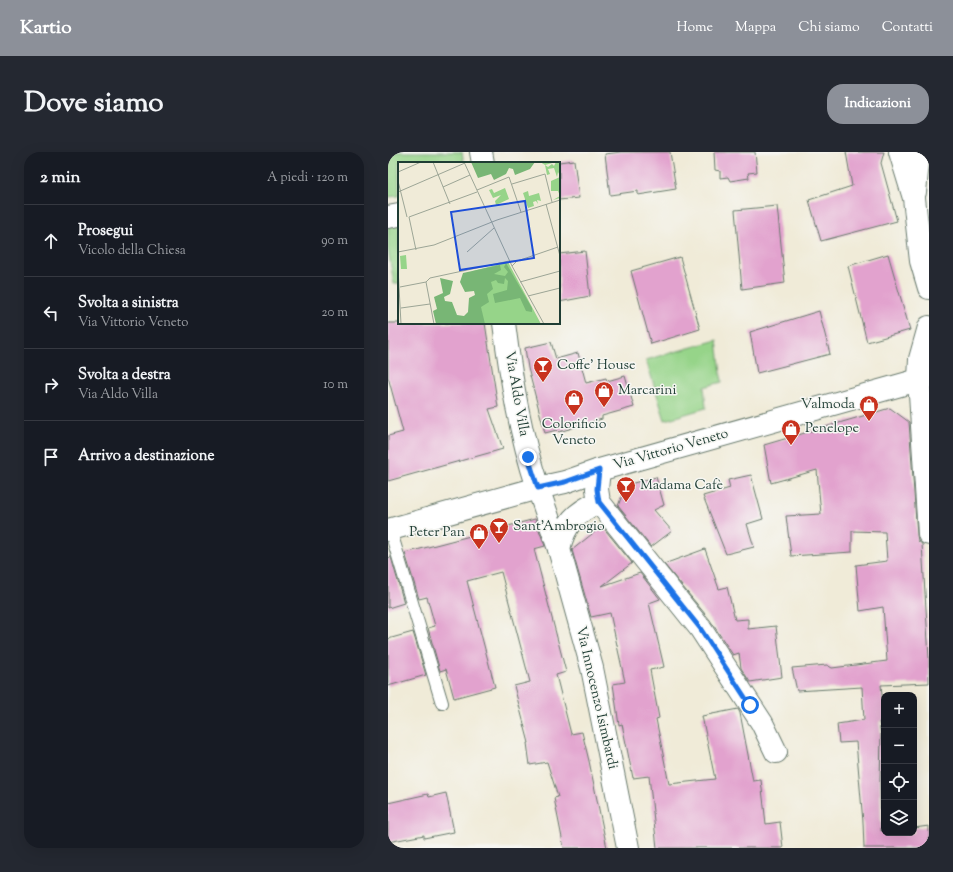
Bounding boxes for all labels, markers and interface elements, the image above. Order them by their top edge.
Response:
text: Kartio [20,15,72,42]
text: Home [676,18,713,38]
text: Mappa [735,18,776,38]
text: Chi siamo [798,18,860,38]
text: Contatti [882,18,933,38]
text: Dove siamo [24,84,164,124]
button: Indicazioni [827,84,929,124]
inset map [398,162,560,324]
text: 2 min [40,166,81,190]
text: A piedi · 120 m [267,169,348,187]
text: Prosegui [78,221,133,242]
icon: ahead [40,230,62,252]
text: 90 m [321,232,348,250]
text: Vicolo della Chiesa [78,242,186,260]
text: Svolta a sinistra [78,293,179,314]
icon: left [40,302,62,324]
text: 20 m [322,304,348,322]
text: Via Vittorio Veneto [78,314,188,332]
street label: Via Aldo Villa [499,350,533,439]
bar icon: Coffe' House [532,355,554,383]
place label: Coffe' House [557,356,636,376]
text: Svolta a destra [78,365,171,386]
icon: right [40,374,62,396]
text: 10 m [323,376,348,394]
shop icon: Marcarini [593,380,615,408]
place label: Marcarini [618,381,676,401]
text: Via Aldo Villa [78,386,158,404]
shop icon: Colorificio Veneto [563,388,585,416]
shop icon: Valmoda [858,394,880,422]
place label: Valmoda [801,395,856,415]
place label: Colorificio Veneto [542,415,607,451]
shop icon: Penelope [780,418,802,446]
place label: Penelope [805,419,859,439]
street label: Via Vittorio Veneto [611,424,731,476]
icon: arrive [40,446,62,468]
text: Arrivo a destinazione [78,446,214,467]
route end [519,448,537,466]
bar icon: Madama Cafè [615,475,637,503]
place label: Madama Cafè [640,476,723,496]
bar icon: Sant'Ambrogio [488,516,510,544]
place label: Sant'Ambrogio [513,517,605,537]
shop icon: Peter Pan [468,522,490,550]
place label: Peter Pan [409,523,465,543]
street label: Via Innocenzo Isimbardi [570,625,622,771]
map controls [881,692,917,836]
button: + [881,692,917,728]
route start [741,696,759,714]
button: − [881,728,917,764]
button: locate [881,764,917,800]
button: layers [881,800,917,836]

